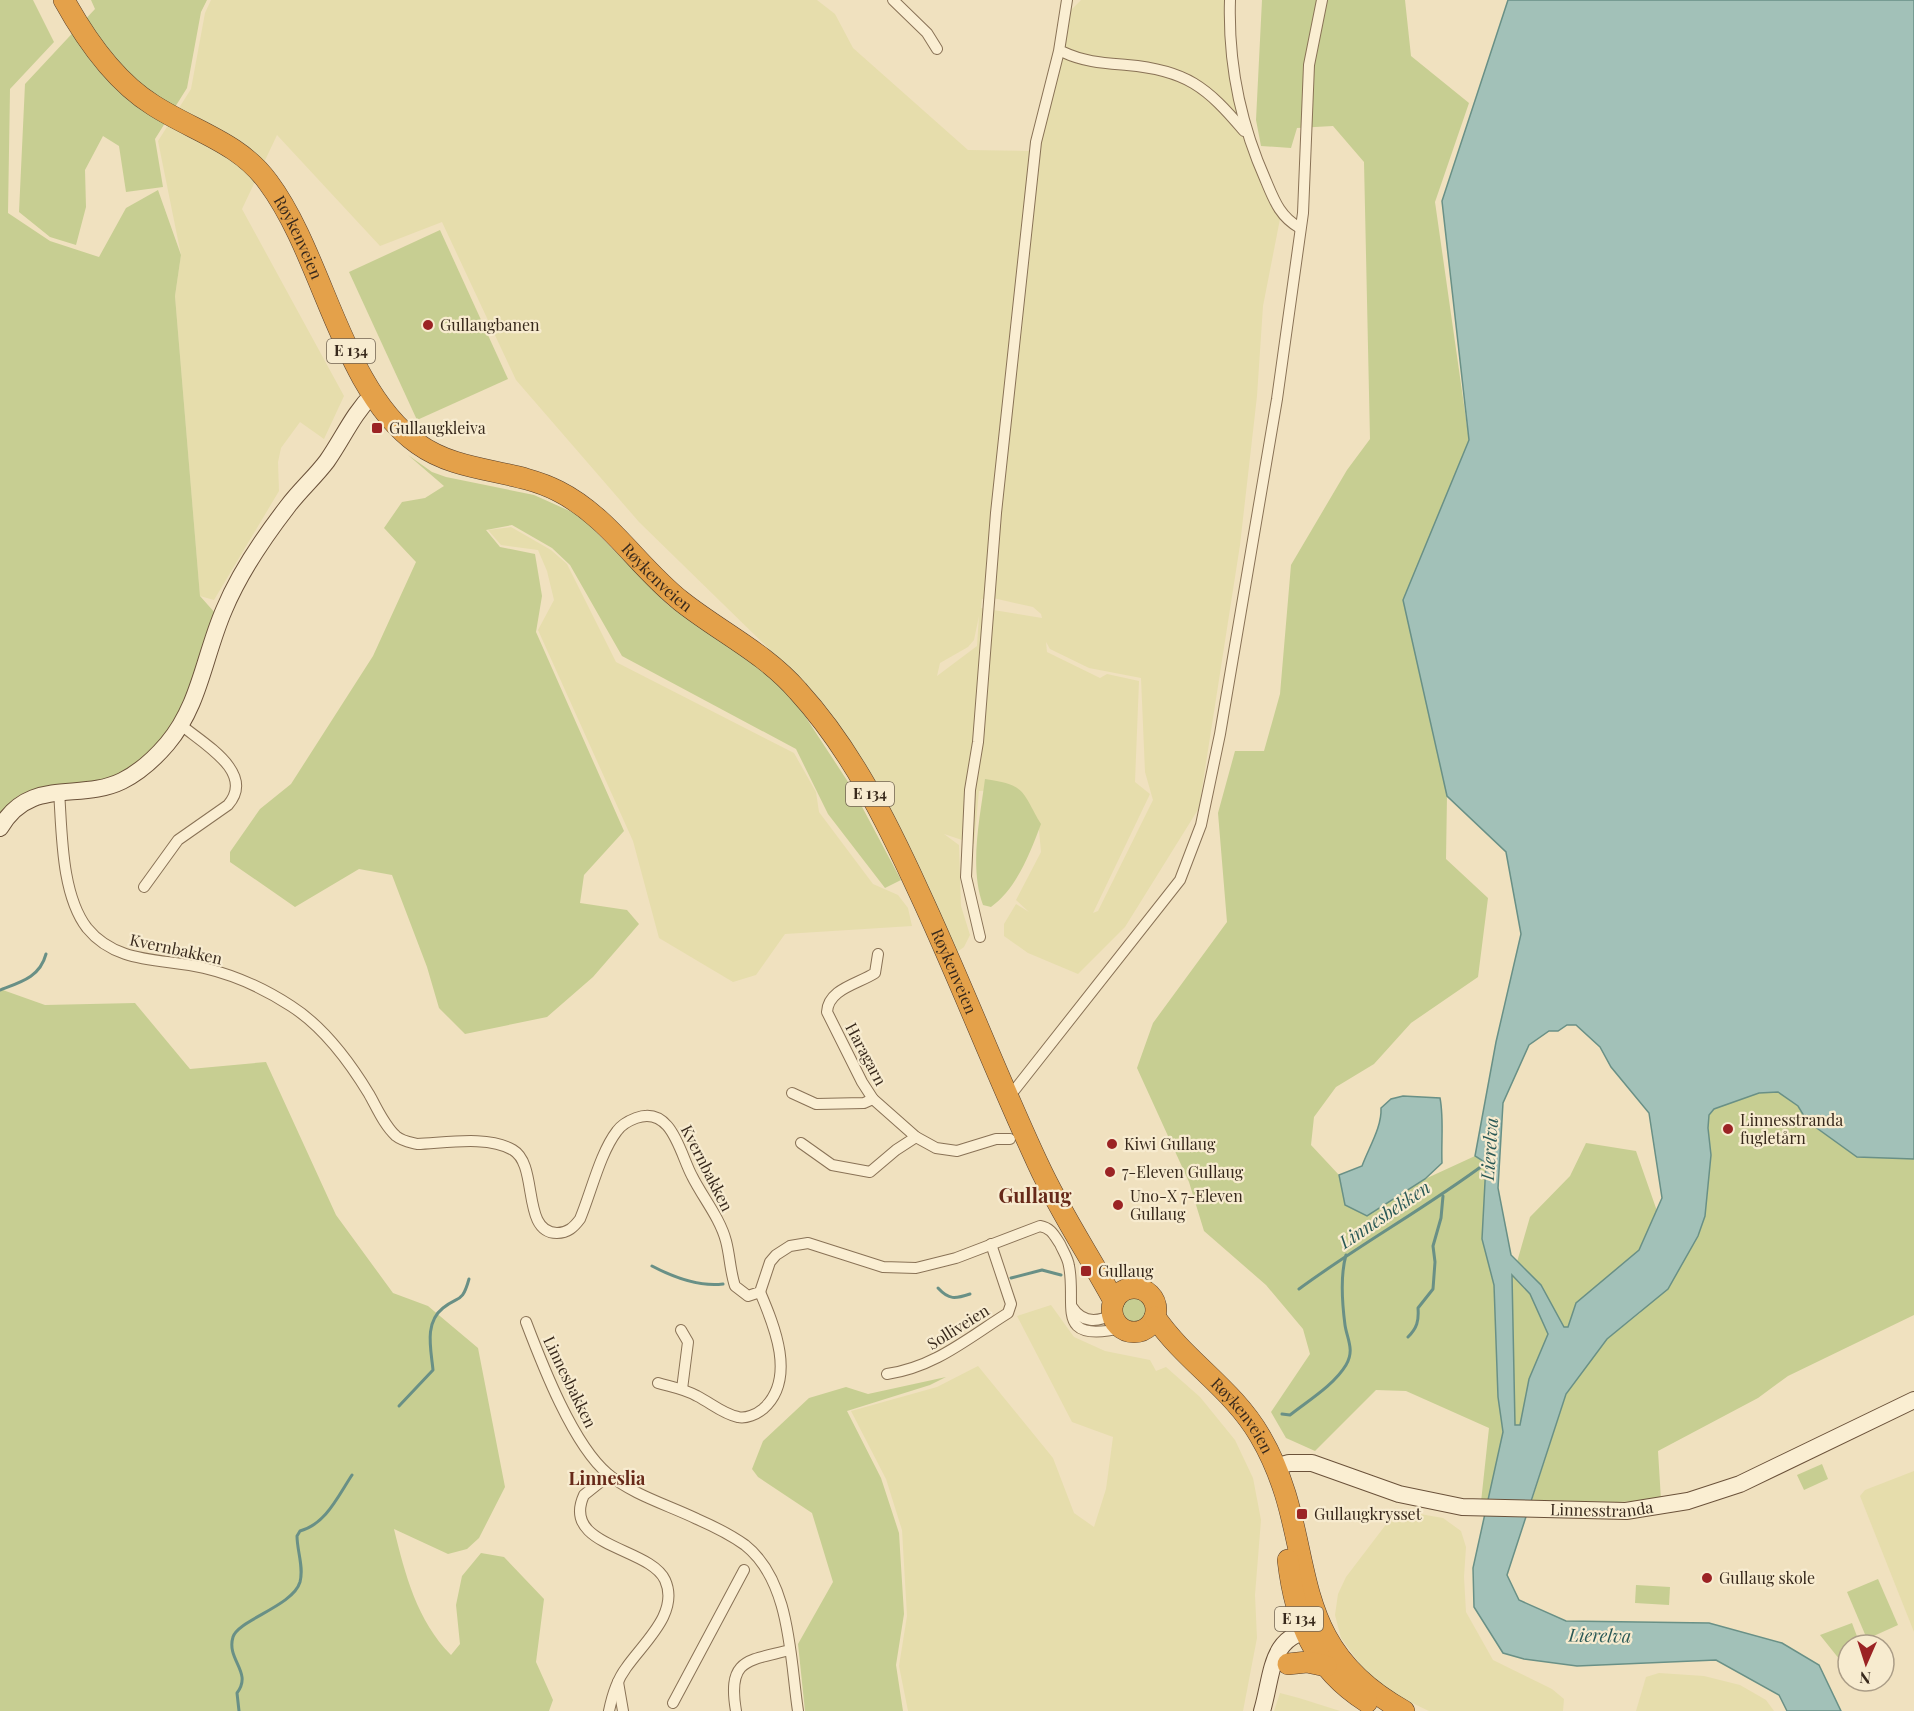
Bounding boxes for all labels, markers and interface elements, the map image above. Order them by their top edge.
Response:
street label: Røykenveien [270,191,328,283]
place label: Gullaugbanen [440,314,540,335]
marker: Gullaugbanen [421,318,435,332]
road number: E 134 [327,339,375,363]
place label: Gullaugkleiva [389,417,486,438]
marker: Gullaugkleiva [370,421,384,435]
street label: Røykenveien [617,538,697,616]
road number: E 134 [846,782,894,806]
street label: Røykenveien [927,925,982,1017]
street label: Kvernbakken [128,928,225,969]
street label: Haragarn [841,1019,892,1089]
place label: Linnesstranda fugletårn [1740,1109,1843,1148]
water label: Lierelva [1475,1117,1503,1182]
street label: Kvernbakken [677,1121,738,1215]
marker: Linnesstranda fugletårn [1721,1122,1735,1136]
place label: Kiwi Gullaug [1124,1133,1216,1154]
marker: Kiwi Gullaug [1105,1137,1119,1151]
place label: 7-Eleven Gullaug [1122,1161,1244,1182]
marker: 7-Eleven Gullaug [1103,1165,1117,1179]
water label: Linnesbekken [1333,1175,1435,1254]
district label: Gullaug [999,1181,1071,1208]
place label: Uno-X 7-Eleven Gullaug [1130,1185,1243,1224]
marker: Uno-X 7-Eleven Gullaug [1111,1198,1125,1212]
place label: Gullaug [1098,1260,1154,1281]
marker: Gullaug [1079,1264,1093,1278]
street label: Solliveien [923,1299,993,1354]
street label: Linnesbakken [539,1332,602,1432]
street label: Røykenveien [1207,1373,1279,1457]
district label: Linneslia [569,1466,646,1490]
street label: Linnesstranda [1550,1496,1655,1521]
place label: Gullaugkrysset [1314,1503,1422,1524]
marker: Gullaugkrysset [1295,1507,1309,1521]
place label: Gullaug skole [1719,1567,1815,1588]
marker: Gullaug skole [1700,1571,1714,1585]
road number: E 134 [1275,1607,1323,1631]
water label: Lierelva [1567,1622,1632,1648]
north arrow [1836,1633,1896,1693]
text: N [1858,1668,1872,1689]

